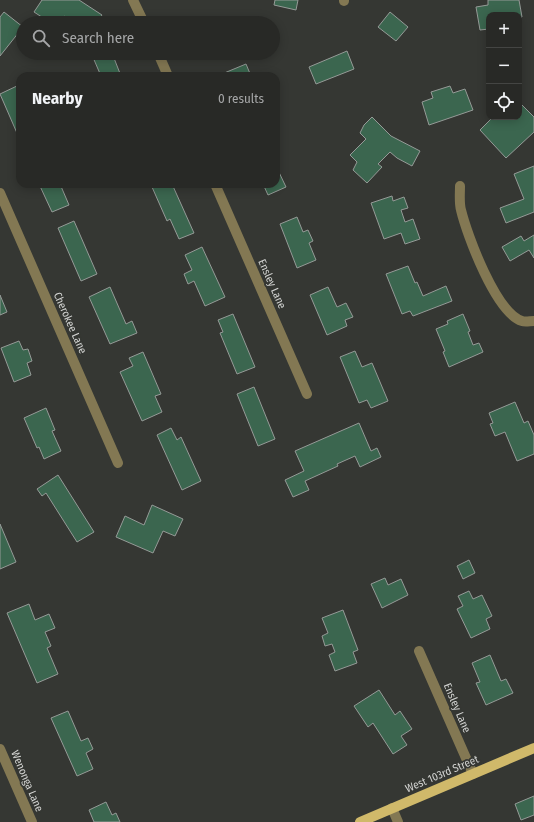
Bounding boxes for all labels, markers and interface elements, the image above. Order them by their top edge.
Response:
map controls [486,12,522,120]
button: + [486,12,522,48]
search box [16,16,280,60]
icon: search [30,27,52,49]
text: Search here [62,29,134,47]
button: − [486,48,522,84]
button: locate [486,84,522,120]
text: Nearby [32,88,83,109]
text: 0 results [218,91,264,106]
street label: Ensley Lane [255,257,289,311]
street label: Cherokee Lane [51,290,89,356]
street label: Ensley Lane [441,681,473,735]
street label: Wenonga Lane [8,748,46,814]
street label: West 103rd Street [403,753,481,795]

